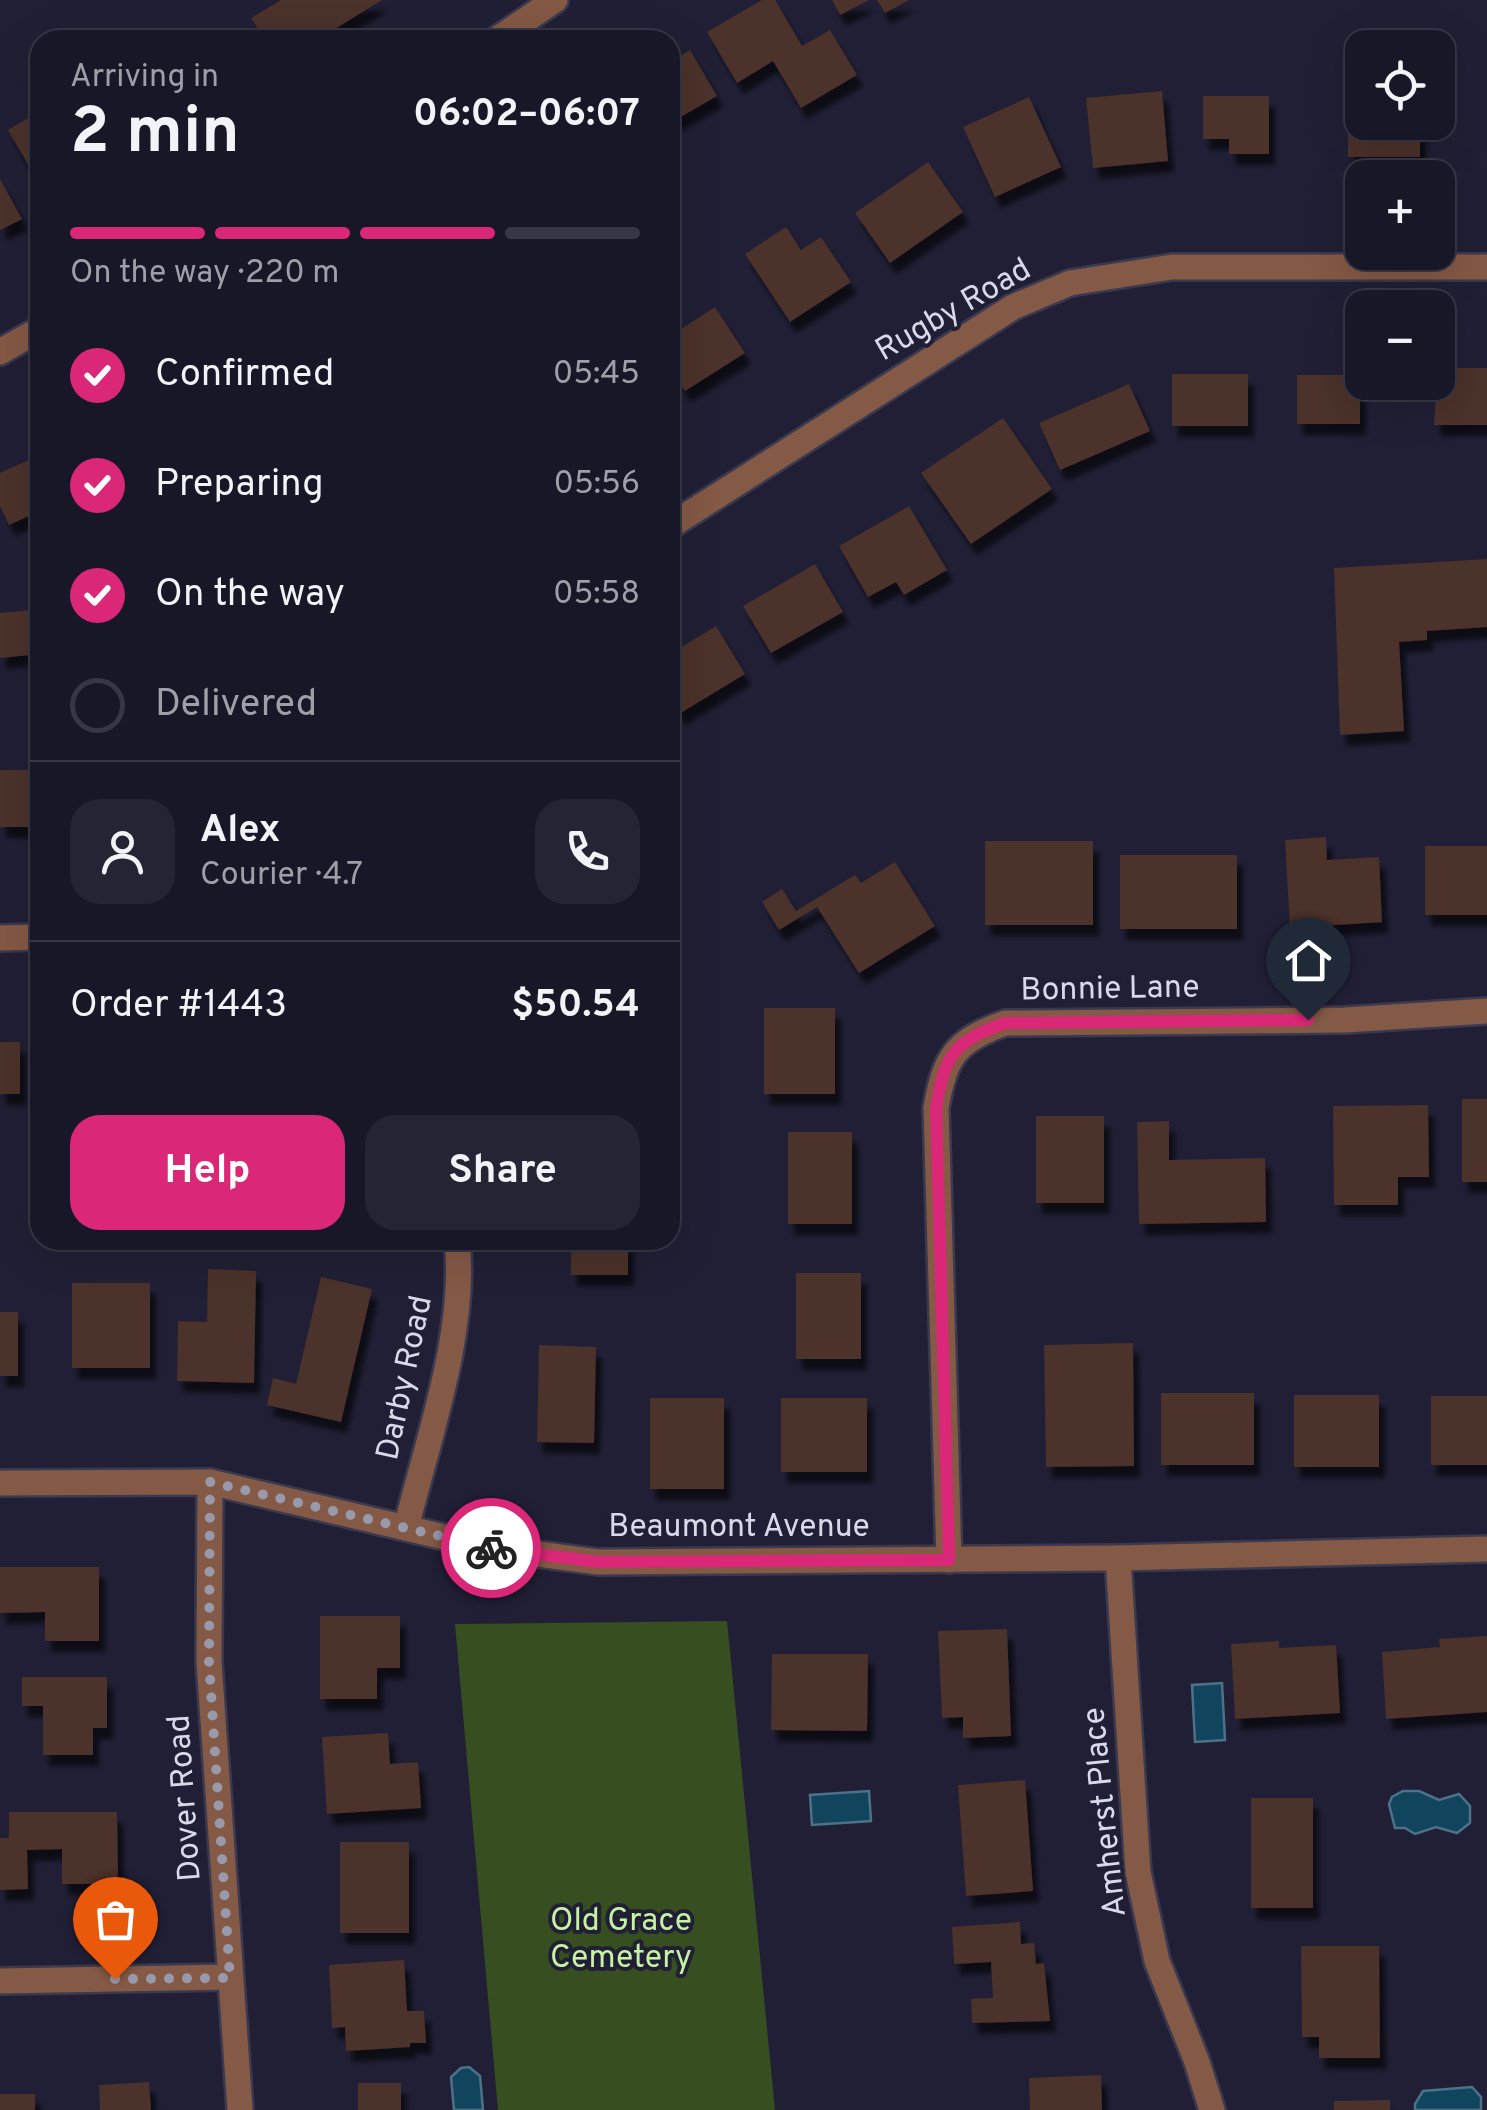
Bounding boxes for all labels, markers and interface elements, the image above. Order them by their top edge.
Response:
map controls [1345,30,1455,400]
button: locate [1345,30,1455,140]
text: Arriving in [70,58,219,98]
text: 06:02–06:07 [413,91,640,140]
text: 2 min [70,94,240,176]
button: + [1345,160,1455,270]
street label: Rugby Road [869,250,1039,372]
text: On the way · 220 m [70,254,339,294]
button: − [1345,290,1455,400]
icon: check [70,348,125,403]
text: Confirmed [155,351,334,400]
text: 05:45 [553,355,640,395]
icon: check [70,458,125,513]
text: Preparing [155,461,324,510]
text: 05:56 [553,465,640,505]
icon: check [70,568,125,623]
text: On the way [155,571,345,620]
text: 05:58 [553,575,640,615]
text: Delivered [155,681,317,730]
button: person [70,799,175,904]
button: phone [535,799,640,904]
text: Alex [200,807,280,856]
text: Courier · 4.7 [200,856,363,896]
pin [1266,918,1351,1021]
icon: home [1281,933,1336,988]
street label: Bonnie Lane [1020,968,1200,1012]
text: Order #1443 [70,982,287,1031]
text: $50.54 [511,982,640,1031]
button: Help [70,1115,345,1230]
button: Share [365,1115,640,1230]
street label: Darby Road [369,1292,443,1464]
courier [441,1498,541,1598]
street label: Beaumont Avenue [608,1508,870,1548]
icon: bike [464,1521,519,1576]
street label: Amherst Place [1075,1705,1137,1919]
street label: Dover Road [160,1713,212,1883]
pin [73,1877,158,1980]
icon: bag [88,1892,143,1947]
park label: Old Grace Cemetery [550,1902,692,1979]

